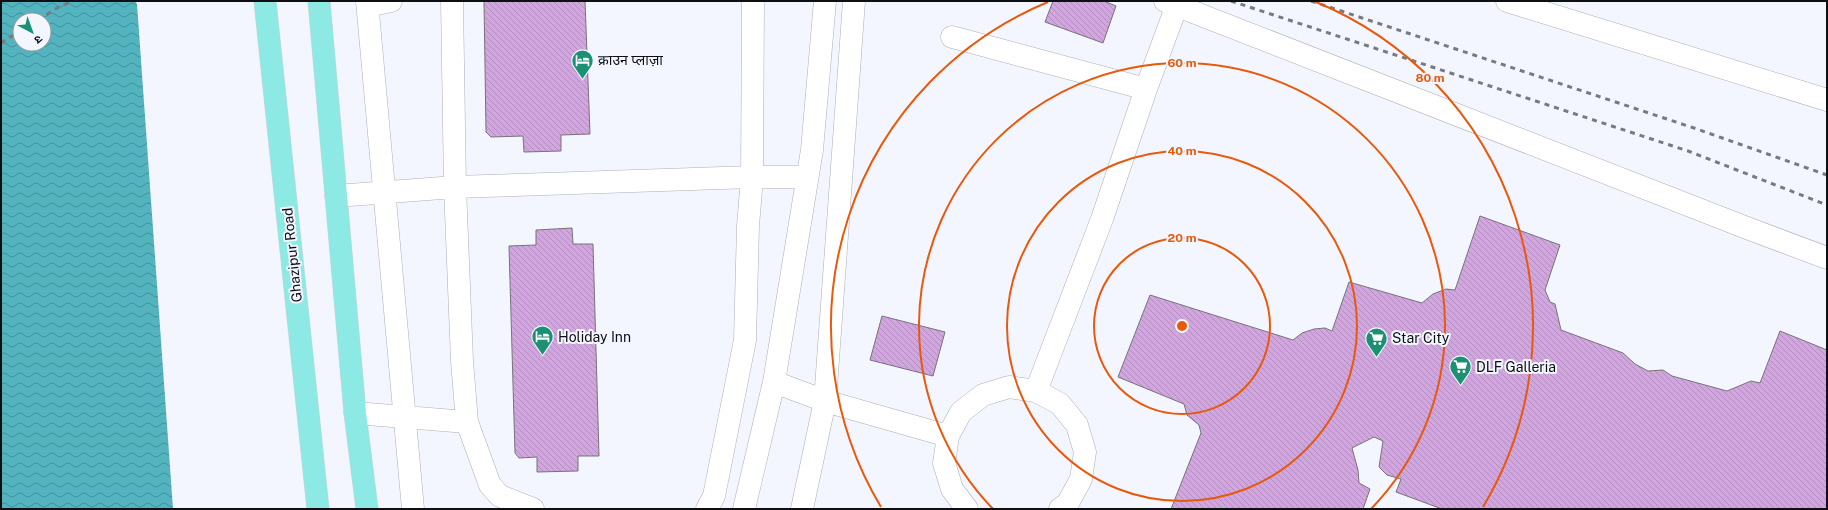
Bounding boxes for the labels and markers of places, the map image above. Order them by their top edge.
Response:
hotel icon: क्राउन प्लाज़ा [569,47,595,80]
place label: क्राउन प्लाज़ा [598,52,663,68]
centre of rings [1175,319,1189,333]
hotel icon: Holiday Inn [529,324,555,357]
supermarket icon: Star City [1364,325,1390,358]
place label: Holiday Inn [558,329,631,345]
place label: Star City [1392,330,1450,346]
supermarket icon: DLF Galleria [1447,354,1473,387]
place label: DLF Galleria [1476,359,1556,375]

